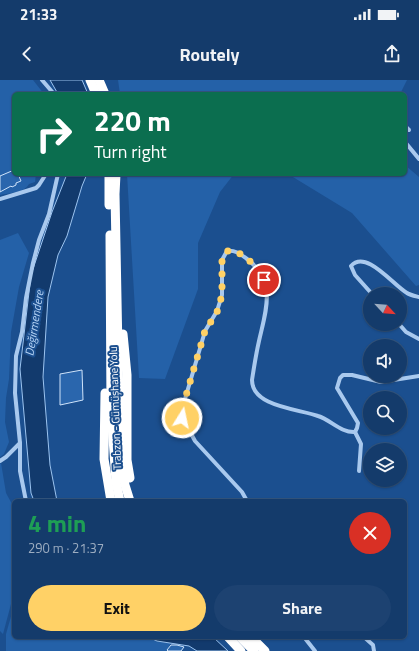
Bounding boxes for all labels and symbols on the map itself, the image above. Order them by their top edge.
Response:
pin [247,263,281,297]
water label: Değirmendere [19,287,49,357]
north arrow [363,287,407,331]
street label: Trabzon - Gümüşhane Yolu [105,346,125,470]
position arrow [161,397,203,439]

